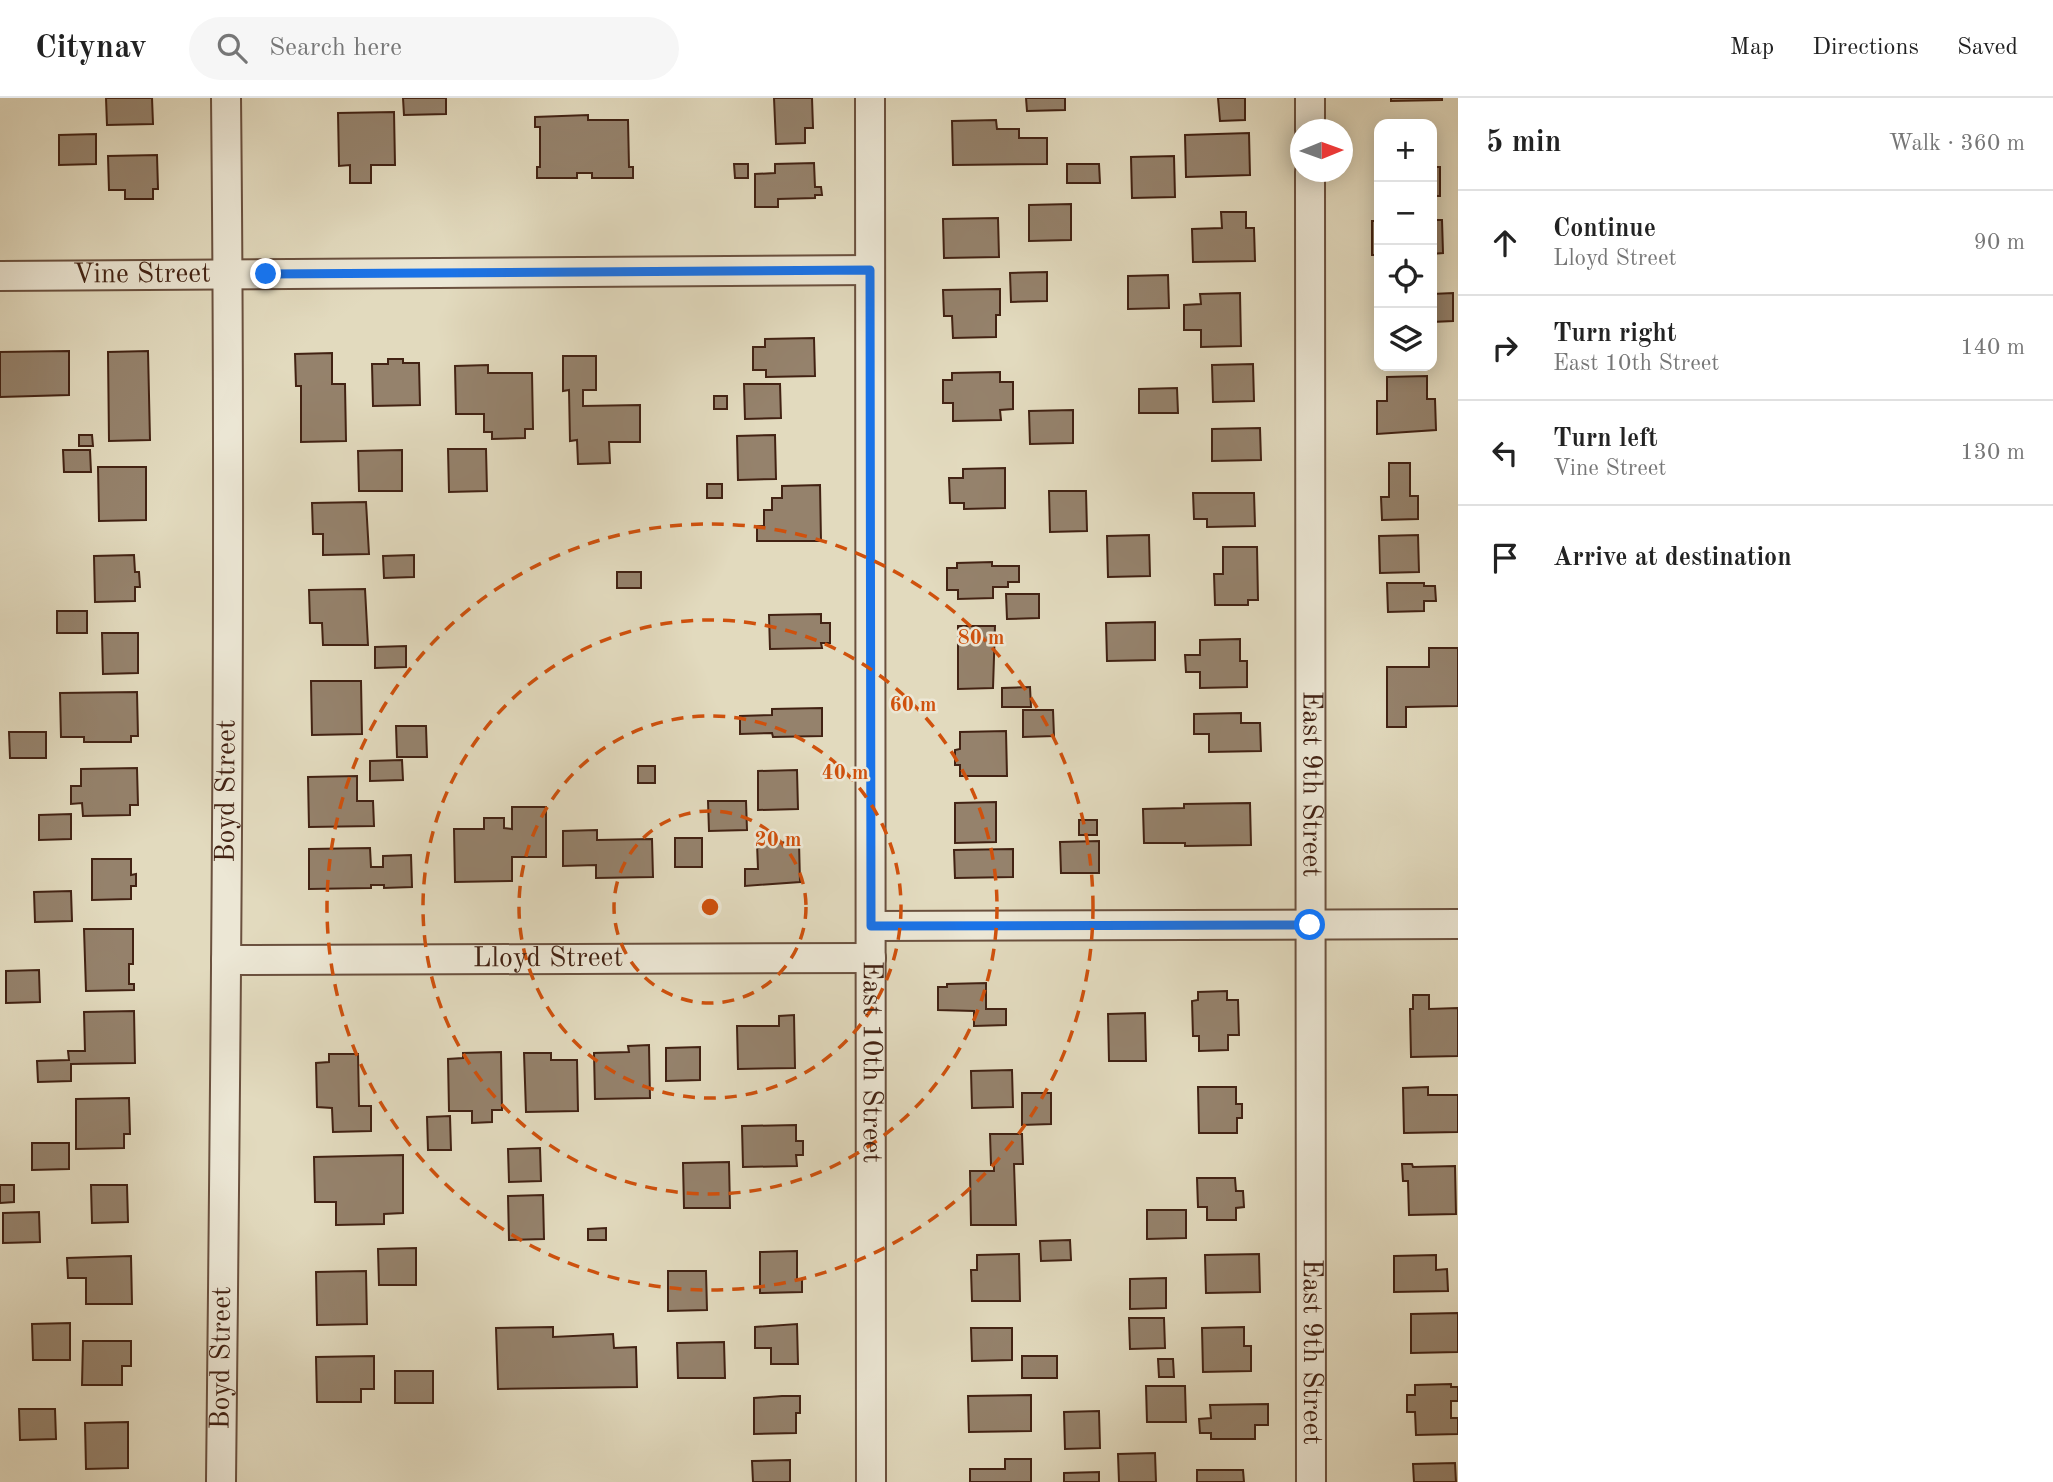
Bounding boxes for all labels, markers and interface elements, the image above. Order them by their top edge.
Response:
search box [189,17,679,80]
icon: search [213,29,251,67]
text: Citynav [35,32,147,65]
text: Search here [269,35,402,61]
text: Map [1730,36,1774,60]
text: Directions [1812,36,1919,60]
text: Saved [1957,36,2018,60]
north arrow [1290,119,1353,182]
map controls [1374,119,1437,371]
button: + [1374,119,1437,182]
text: 5 min [1486,128,1561,158]
text: Walk · 360 m [1889,132,2025,155]
button: − [1374,182,1437,245]
text: Continue [1553,216,1656,242]
icon: ahead [1486,224,1524,262]
text: 90 m [1974,231,2025,254]
button: locate [1374,245,1437,308]
text: Lloyd Street [1553,247,1677,270]
route end [250,258,281,289]
street label: Vine Street [73,261,211,289]
button: layers [1374,308,1437,371]
text: Turn right [1553,321,1676,347]
icon: right [1486,329,1524,367]
text: 140 m [1960,336,2025,359]
text: East 10th Street [1553,352,1719,375]
text: Turn left [1553,426,1658,452]
icon: left [1486,434,1524,472]
text: 130 m [1960,441,2025,464]
text: Vine Street [1553,457,1666,480]
icon: arrive [1486,539,1524,577]
text: Arrive at destination [1553,545,1792,571]
text: 80 m [957,628,1005,649]
street label: East 9th Street [1296,691,1325,877]
text: 60 m [889,695,937,716]
street label: Boyd Street [213,719,242,863]
text: 40 m [821,763,869,784]
text: 20 m [754,830,802,851]
centre of rings [698,895,722,919]
route start [1294,909,1325,940]
street label: Lloyd Street [473,945,623,973]
street label: East 10th Street [857,961,885,1163]
street label: East 9th Street [1297,1259,1325,1445]
street label: Boyd Street [208,1286,237,1430]

